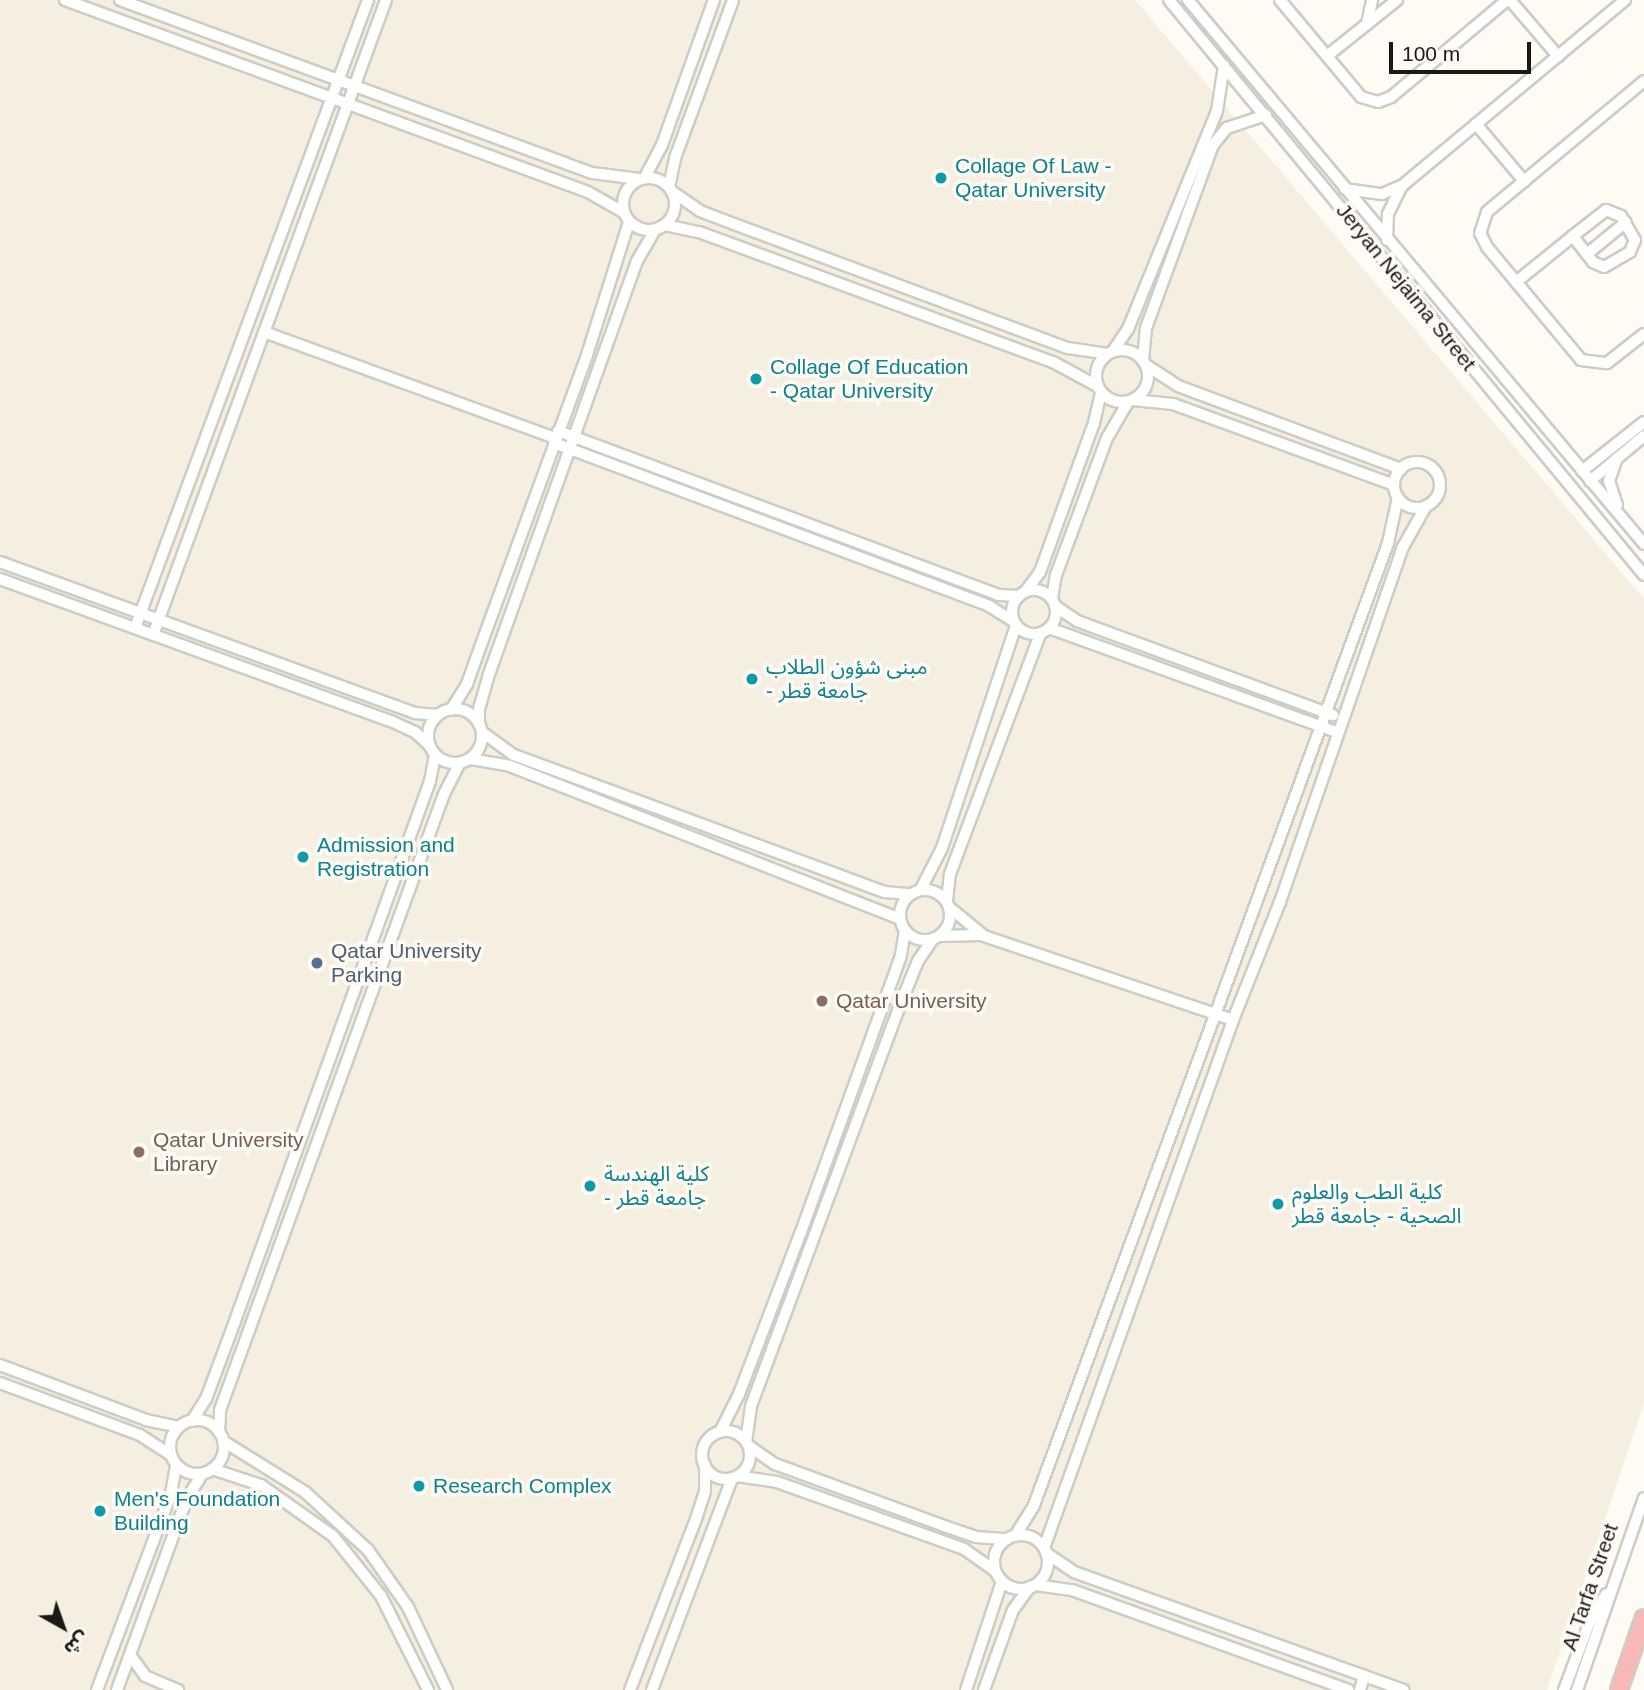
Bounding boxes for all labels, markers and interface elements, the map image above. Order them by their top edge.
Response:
scale bar [1392,28,1534,72]
text: 100 m [1402,42,1460,65]
place label: Collage Of Law - Qatar University [955,153,1111,203]
marker: Collage Of Law - Qatar University [933,170,949,186]
street label: Jeryan Nejaima Street [1331,198,1481,376]
place label: Collage Of Education - Qatar University [770,354,968,404]
marker: Collage Of Education - Qatar University [748,371,764,387]
place label: مبنى شؤون الطلاب - جامعة قطر [766,654,928,704]
marker: مبنى شؤون الطلاب - جامعة قطر [744,671,760,687]
place label: Admission and Registration [317,832,455,882]
marker: Admission and Registration [295,849,311,865]
place label: Qatar University Parking [331,938,482,988]
marker: Qatar University Parking [309,955,325,971]
place label: Qatar University [836,988,987,1014]
marker: Qatar University [814,993,830,1009]
place label: Qatar University Library [153,1127,304,1177]
marker: Qatar University Library [131,1144,147,1160]
place label: كلية الهندسة - جامعة قطر [604,1161,709,1211]
marker: كلية الهندسة - جامعة قطر [582,1178,598,1194]
place label: كلية الطب والعلوم الصحية - جامعة قطر [1292,1179,1462,1229]
marker: كلية الطب والعلوم الصحية - جامعة قطر [1270,1196,1286,1212]
place label: Research Complex [433,1473,612,1499]
marker: Research Complex [411,1478,427,1494]
place label: Men's Foundation Building [114,1486,280,1536]
marker: Men's Foundation Building [92,1503,108,1519]
street label: Al Tarfa Street [1556,1520,1624,1654]
north arrow [28,1592,98,1662]
text: ش [60,1627,94,1660]

